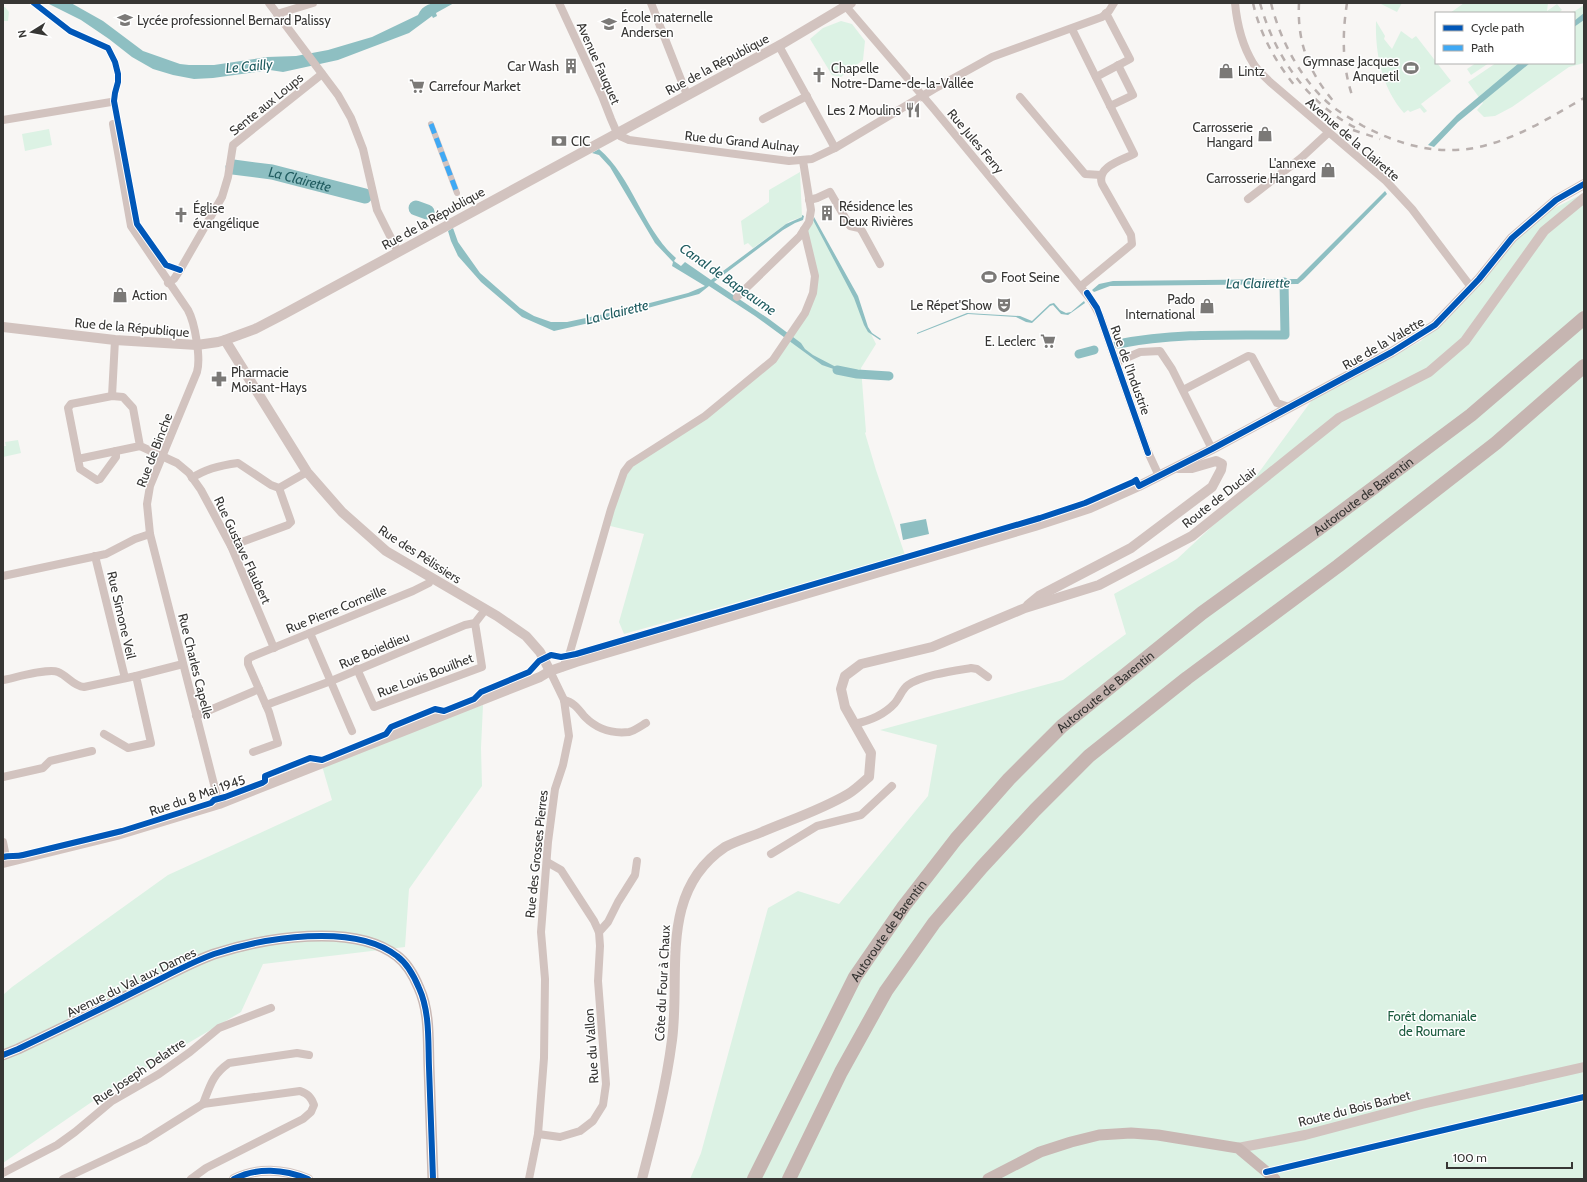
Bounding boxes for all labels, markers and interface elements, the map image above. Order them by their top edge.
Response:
place label: École maternelle Andersen [621,8,713,40]
school or university icon: Lycée professionnel Bernard Palissy [116,11,134,29]
north arrow [12,12,52,52]
place label: Lycée professionnel Bernard Palissy [137,12,331,28]
legend [1435,12,1575,64]
school or university icon: École maternelle Andersen [600,15,618,33]
street label: Avenue Fauquet [574,19,625,107]
text: Cycle path [1471,20,1524,35]
text: N [15,29,30,39]
street label: Rue de la République [662,30,772,98]
text: Path [1471,40,1494,55]
place label: Gymnase Jacques Anquetil [1303,53,1400,84]
water label: Le Cailly [225,55,274,77]
building icon: Car Wash [562,57,580,75]
place label: Car Wash [507,58,559,74]
sports icon: Gymnase Jacques Anquetil [1402,59,1420,77]
place label: Chapelle Notre-Dame-de-la-Vallée [831,60,974,91]
shop icon: Lintz [1217,62,1235,80]
place label: Lintz [1238,63,1265,79]
church icon: Chapelle Notre-Dame-de-la-Vallée [810,66,828,84]
street label: Sente aux Loups [226,69,307,139]
supermarket icon: Carrefour Market [408,77,426,95]
place label: Carrefour Market [429,78,521,94]
street label: Avenue de la Clairette [1303,94,1403,184]
restaurant icon: Les 2 Moulins [904,101,922,119]
place label: Les 2 Moulins [827,102,902,118]
street label: Rue Jules Ferry [944,105,1008,177]
place label: Carrosserie Hangard [1193,119,1253,150]
shop icon: Carrosserie Hangard [1256,125,1274,143]
street label: Rue du Grand Aulnay [684,127,800,155]
bank icon: CIC [550,132,568,150]
place label: CIC [571,133,590,149]
place label: L'annexe Carrosserie Hangard [1206,155,1316,186]
shop icon: L'annexe Carrosserie Hangard [1319,161,1337,179]
water label: La Clairette [267,163,334,196]
street label: Rue de la République [379,183,488,253]
place label: Résidence les Deux Rivières [839,198,914,229]
place label: Église évangélique [193,199,259,231]
building icon: Résidence les Deux Rivières [818,204,836,222]
church icon: Église évangélique [172,206,190,224]
water label: Canal de Bapeaume [676,239,780,319]
sports icon: Foot Seine [980,268,998,286]
place label: Foot Seine [1001,269,1060,285]
water label: La Clairette [1226,273,1291,293]
shop icon: Action [111,286,129,304]
place label: Action [132,287,167,303]
place label: Pado International [1125,291,1195,322]
water label: La Clairette [584,295,651,328]
theatre icon: Le Répet'Show [995,296,1013,314]
place label: Le Répet'Show [910,297,993,313]
shop icon: Pado International [1198,297,1216,315]
street label: Rue de la Valette [1339,313,1427,373]
street label: Rue de la République [74,314,190,340]
street label: Rue de l'Industrie [1107,323,1155,417]
supermarket icon: E. Leclerc [1039,332,1057,350]
place label: E. Leclerc [985,333,1036,349]
place label: Pharmacie Moisant-Hays [231,364,308,395]
pharmacy icon: Pharmacie Moisant-Hays [210,370,228,388]
street label: Rue de Binche [133,410,176,489]
street label: Autoroute de Barentin [1310,453,1416,538]
street label: Route de Duclair [1178,462,1260,531]
street label: Rue Gustave Flaubert [211,494,275,607]
street label: Rue des Pélissiers [376,521,465,587]
street label: Rue Simone Veil [104,570,140,660]
street label: Rue Pierre Corneille [283,581,389,636]
street label: Rue Charles Capelle [175,612,217,721]
street label: Rue Boieldieu [336,628,412,672]
street label: Autoroute de Barentin [1052,647,1157,736]
street label: Rue Louis Bouilhet [375,649,476,701]
street label: Rue du 8 Mai 1945 [147,771,247,819]
street label: Rue des Grosses Pierres [521,789,551,919]
street label: Autoroute de Barentin [846,876,930,984]
street label: Côte du Four à Chaux [651,924,673,1042]
street label: Avenue du Val aux Dames [64,943,199,1020]
street label: Rue du Vallon [580,1008,602,1084]
park label: Forêt domaniale de Roumare [1387,1008,1477,1039]
street label: Rue Joseph Delattre [90,1034,189,1108]
street label: Route du Bois Barbet [1296,1086,1412,1130]
scale bar [1447,1144,1572,1170]
text: 100 m [1453,1150,1487,1165]

